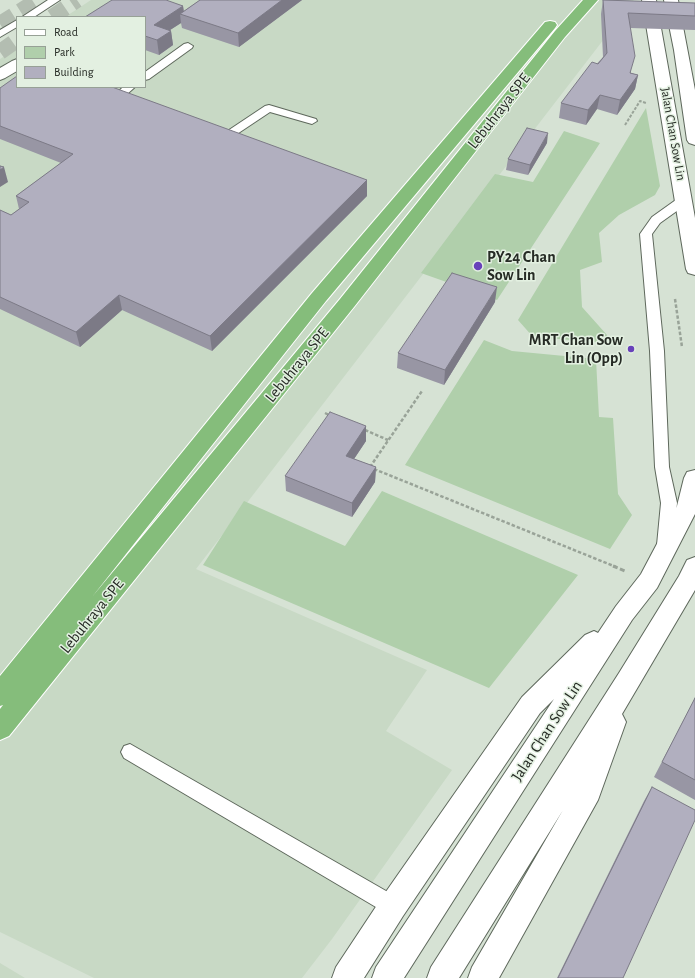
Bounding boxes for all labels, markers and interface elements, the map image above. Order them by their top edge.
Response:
legend [16,16,146,88]
text: Road [54,26,78,38]
text: Park [54,46,75,58]
text: Building [54,66,94,78]
street label: Lebuhraya SPE [464,69,534,153]
street label: Jalan Chan Sow Lin [657,86,689,182]
place label: PY24 Chan Sow Lin [487,247,556,285]
marker: PY24 Chan Sow Lin [472,260,484,272]
street label: Lebuhraya SPE [261,324,333,406]
place label: MRT Chan Sow Lin (Opp) [529,330,623,368]
marker: MRT Chan Sow Lin (Opp) [626,344,636,354]
street label: Lebuhraya SPE [56,575,128,657]
street label: Jalan Chan Sow Lin [507,677,587,785]

